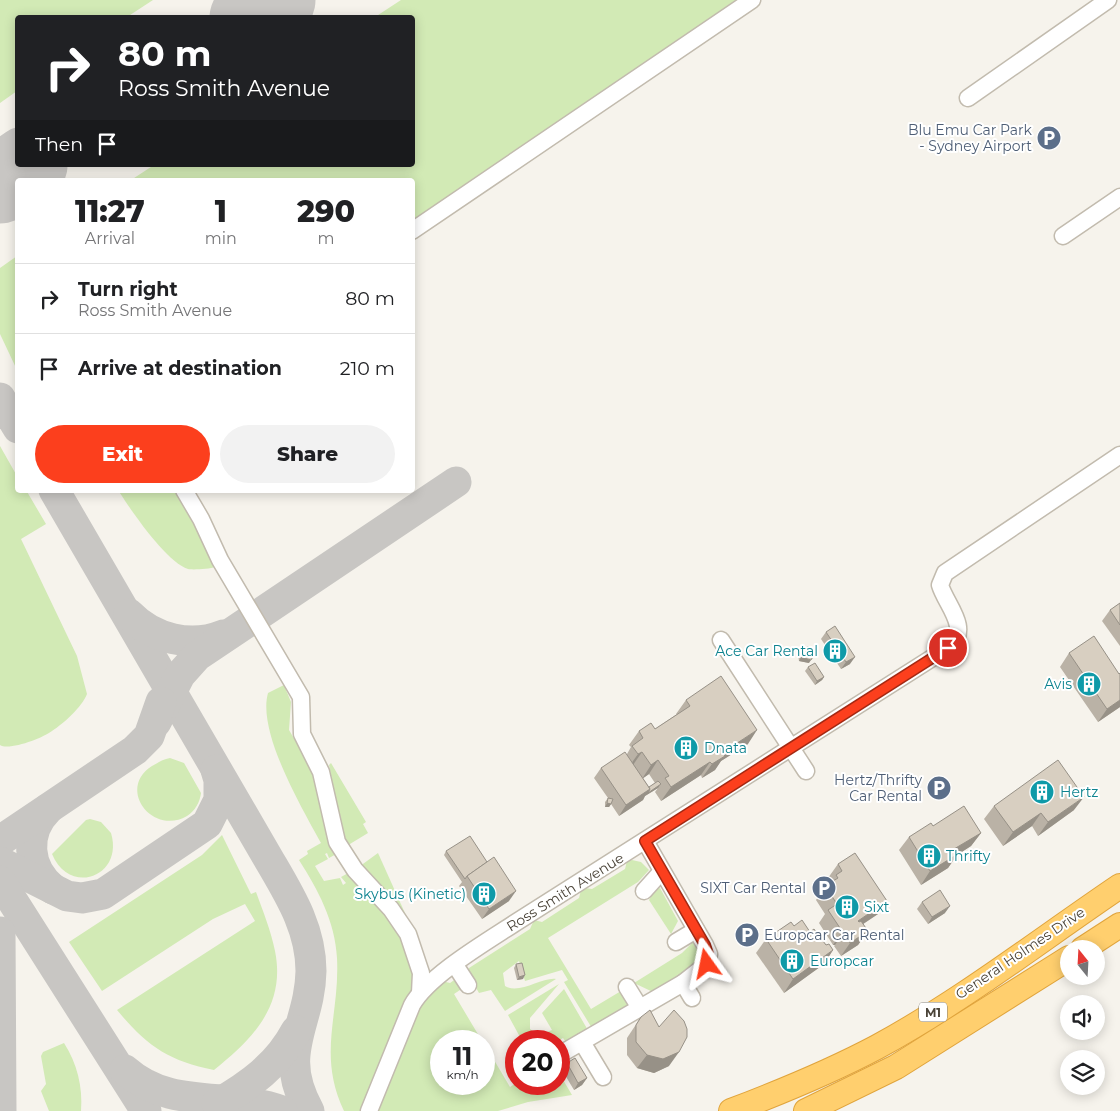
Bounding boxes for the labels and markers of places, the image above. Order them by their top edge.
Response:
place label: Blu Emu Car Park - Sydney Airport [908,121,1033,155]
parking icon: Blu Emu Car Park - Sydney Airport [1036,125,1062,151]
pin [927,627,969,669]
building icon: Ace Car Rental [822,638,848,664]
place label: Ace Car Rental [715,642,818,660]
building icon: Avis [1076,671,1102,697]
place label: Avis [1044,675,1072,693]
building icon: Dnata [673,735,699,761]
place label: Dnata [704,739,747,757]
place label: Hertz/Thrifty Car Rental [834,771,922,805]
parking icon: Hertz/Thrifty Car Rental [926,775,952,801]
building icon: Hertz [1029,779,1055,805]
place label: Hertz [1060,783,1099,801]
building icon: Thrifty [916,843,942,869]
place label: Thrifty [946,847,991,865]
parking icon: SIXT Car Rental [811,875,837,901]
place label: SIXT Car Rental [700,879,806,897]
building icon: Skybus (Kinetic) [471,881,497,907]
place label: Skybus (Kinetic) [354,885,466,903]
building icon: Sixt [834,894,860,920]
place label: Sixt [864,898,890,916]
parking icon: Europcar Car Rental [734,922,760,948]
place label: Europcar Car Rental [764,926,905,944]
building icon: Europcar [779,948,805,974]
place label: Europcar [810,952,875,970]

